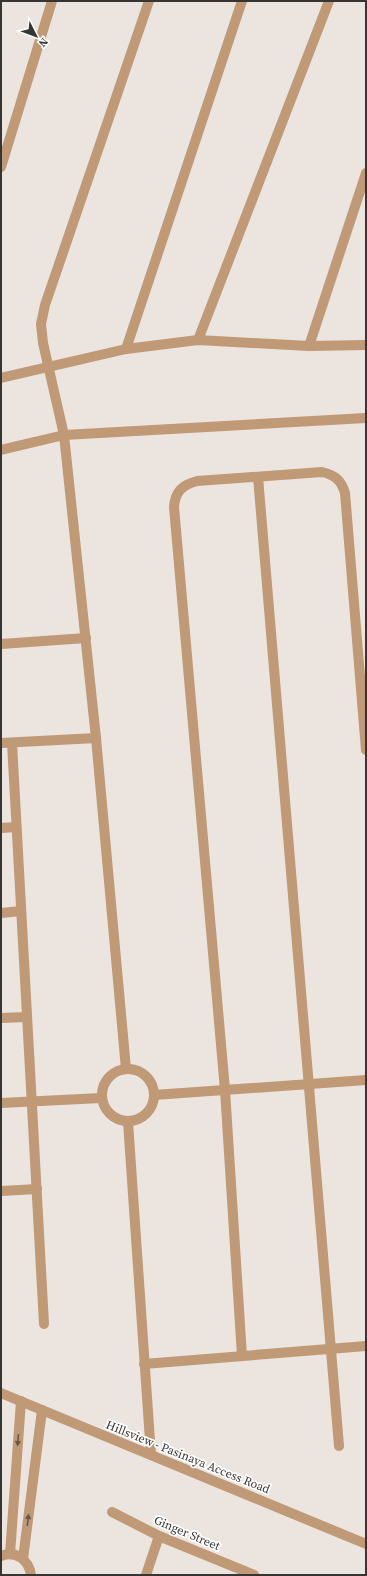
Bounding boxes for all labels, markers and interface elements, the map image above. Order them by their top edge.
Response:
north arrow [16,16,56,56]
text: N [35,34,51,50]
street label: Hillsview - Pasinaya Access Road [104,1417,273,1497]
one-way arrow [15,1434,22,1446]
street label: Ginger Street [152,1512,223,1554]
one-way arrow [25,1514,31,1526]

